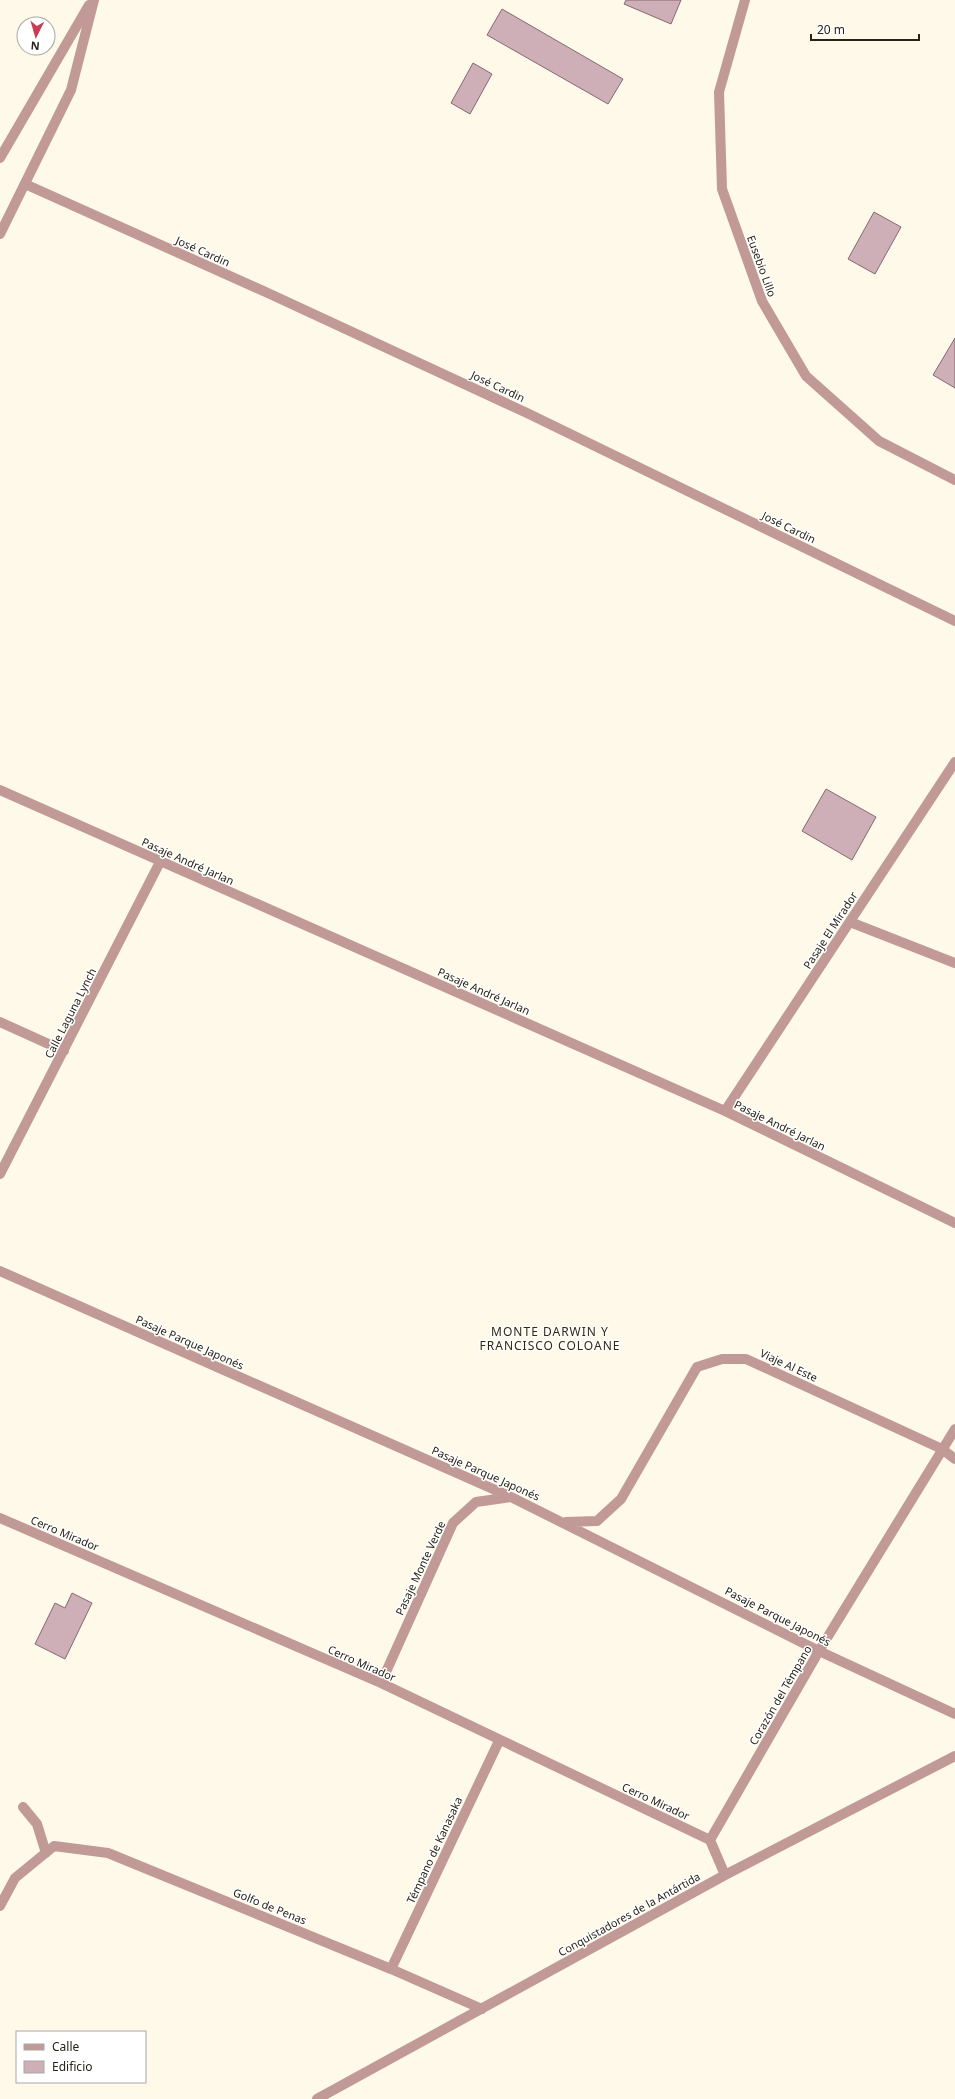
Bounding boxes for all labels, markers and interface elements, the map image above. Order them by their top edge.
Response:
north arrow [16,16,56,56]
scale bar [811,16,919,42]
text: 20 m [817,21,845,38]
text: N [30,39,40,54]
street label: José Cardin [173,232,232,270]
street label: Eusebio Lillo [744,233,780,299]
street label: José Cardin [468,367,527,405]
street label: José Cardin [759,507,818,546]
street label: Pasaje André Jarlan [139,834,237,888]
street label: Pasaje El Mirador [799,888,861,972]
street label: Pasaje André Jarlan [435,964,533,1018]
street label: Calle Laguna Lynch [41,965,99,1061]
street label: Pasaje André Jarlan [732,1096,828,1154]
street label: Pasaje Parque Japonés [134,1311,246,1373]
district label: MONTE DARWIN Y FRANCISCO COLOANE [480,1323,620,1354]
street label: Viaje Al Este [758,1345,820,1385]
street label: Pasaje Parque Japonés [430,1442,542,1504]
street label: Cerro Mirador [29,1512,102,1554]
street label: Pasaje Monte Verde [392,1518,448,1618]
street label: Pasaje Parque Japonés [723,1583,833,1649]
street label: Cerro Mirador [326,1641,399,1685]
street label: Corazón del Témpano [745,1642,815,1747]
street label: Cerro Mirador [620,1779,693,1823]
street label: Témpano de Kanasaka [403,1794,465,1906]
street label: Conquistadores de la Antártida [555,1869,703,1959]
street label: Golfo de Penas [231,1884,309,1928]
legend [16,2031,146,2083]
text: Calle [52,2038,80,2055]
text: Edificio [52,2058,93,2075]

